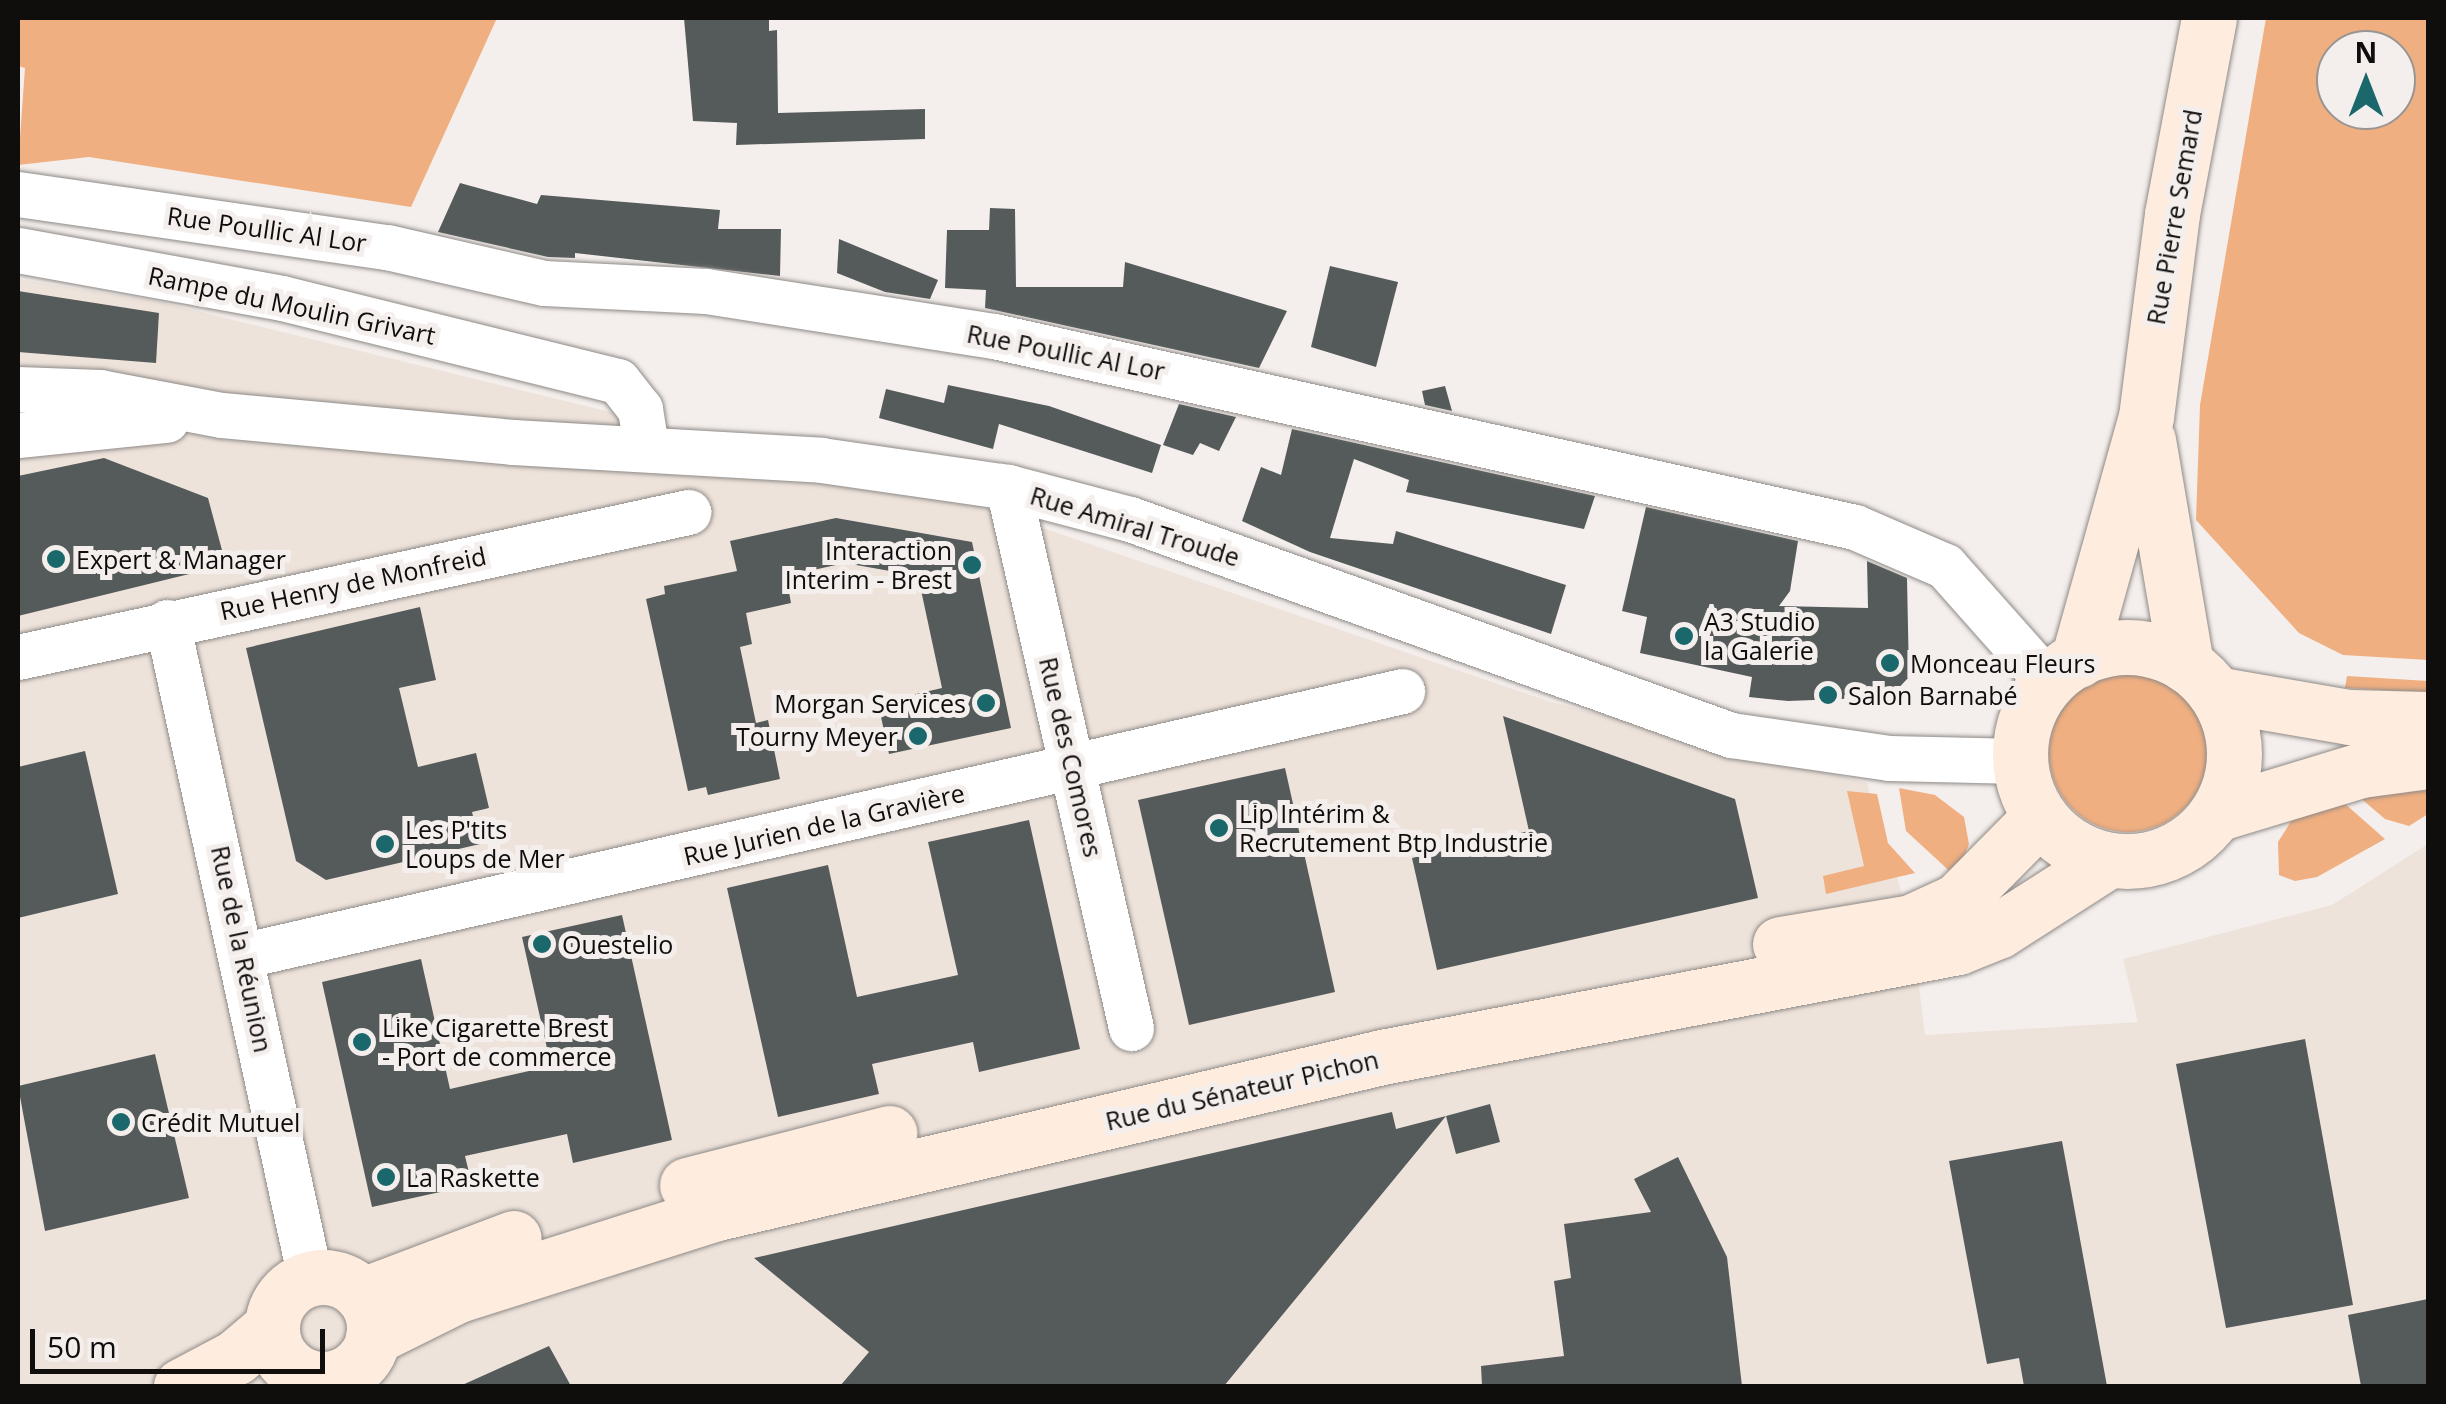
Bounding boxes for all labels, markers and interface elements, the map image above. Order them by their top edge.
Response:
north arrow [2316,30,2416,130]
text: N [2355,33,2377,71]
street label: Rue Pierre Semard [2140,107,2208,327]
street label: Rue Poullic Al Lor [165,200,369,258]
street label: Rampe du Moulin Grivart [146,260,438,350]
street label: Rue Poullic Al Lor [964,318,1168,386]
street label: Rue Amiral Troude [1027,480,1243,572]
place label: Interaction Interim - Brest [785,536,952,595]
street label: Rue Henry de Monfreid [217,540,489,626]
place label: Expert & Manager [76,544,286,574]
marker: Expert & Manager [45,548,67,570]
marker: Interaction Interim - Brest [961,554,983,576]
place label: A3 Studio la Galerie [1704,607,1815,666]
marker: A3 Studio la Galerie [1673,625,1695,647]
place label: Monceau Fleurs [1910,648,2095,678]
marker: Monceau Fleurs [1879,652,1901,674]
street label: Rue des Comores [1033,654,1109,860]
place label: Salon Barnabé [1848,680,2018,710]
marker: Salon Barnabé [1817,684,1839,706]
place label: Morgan Services [774,688,966,718]
marker: Morgan Services [975,692,997,714]
place label: Tourny Meyer [736,721,898,751]
marker: Tourny Meyer [907,725,929,747]
street label: Rue Jurien de la Gravière [680,777,968,871]
place label: Lip Intérim & Recrutement Btp Industrie [1239,799,1548,858]
place label: Les P'tits Loups de Mer [405,815,565,874]
marker: Lip Intérim & Recrutement Btp Industrie [1208,817,1230,839]
marker: Les P'tits Loups de Mer [374,833,396,855]
street label: Rue de la Réunion [205,843,279,1055]
place label: Ouestelio [562,929,673,959]
marker: Ouestelio [531,933,553,955]
place label: Like Cigarette Brest - Port de commerce [382,1013,612,1072]
marker: Like Cigarette Brest - Port de commerce [351,1031,373,1053]
street label: Rue du Sénateur Pichon [1103,1044,1381,1136]
place label: Crédit Mutuel [141,1107,300,1137]
marker: Crédit Mutuel [110,1111,132,1133]
place label: La Raskette [406,1162,540,1192]
marker: La Raskette [375,1166,397,1188]
scale bar [35,1309,330,1371]
text: 50 m [47,1326,117,1367]

